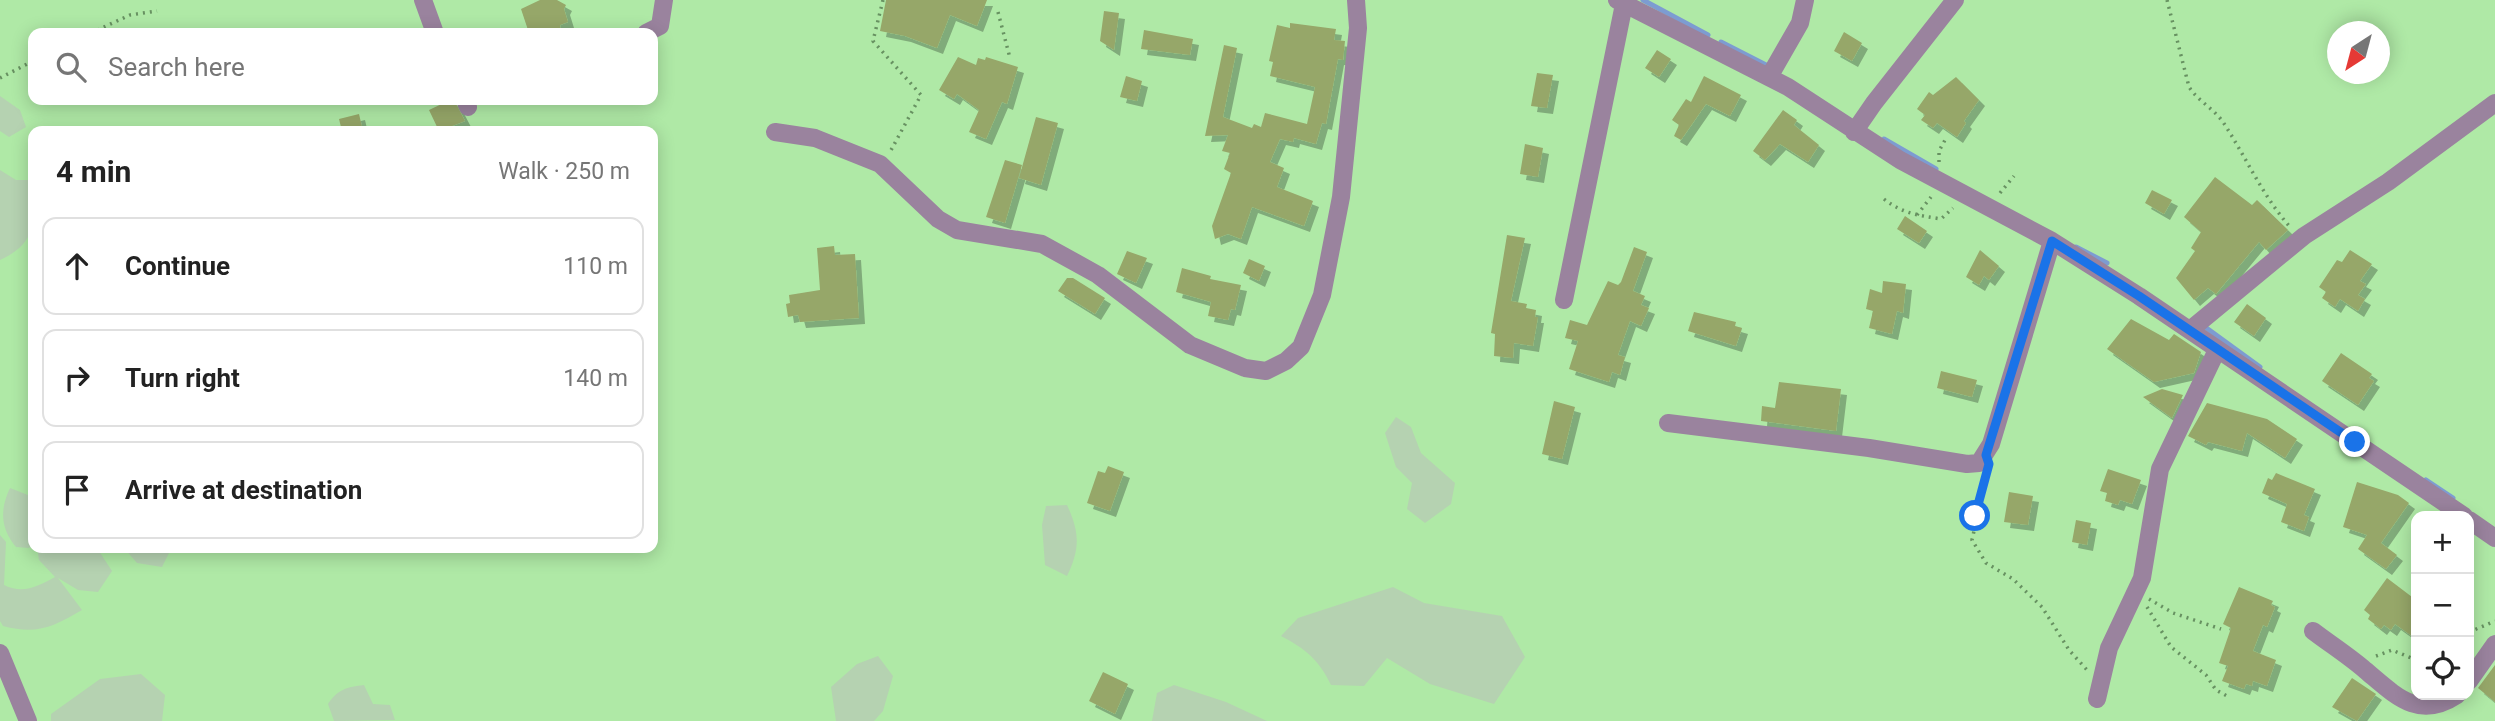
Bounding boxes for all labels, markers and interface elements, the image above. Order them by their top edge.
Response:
north arrow [2327,21,2390,84]
search box [28,28,658,105]
icon: search [52,48,90,86]
text: Search here [108,52,245,82]
text: 4 min [56,154,131,189]
text: Walk · 250 m [498,158,630,185]
icon: ahead [58,247,96,285]
text: Continue [125,251,230,281]
text: 110 m [563,253,628,280]
icon: right [58,359,96,397]
text: Turn right [125,363,240,393]
text: 140 m [563,365,628,392]
route end [2339,426,2370,457]
icon: arrive [58,471,96,509]
text: Arrive at destination [125,475,362,505]
route start [1959,500,1990,531]
map controls [2411,511,2474,700]
button: + [2411,511,2474,574]
button: − [2411,574,2474,637]
button: locate [2411,637,2474,700]

